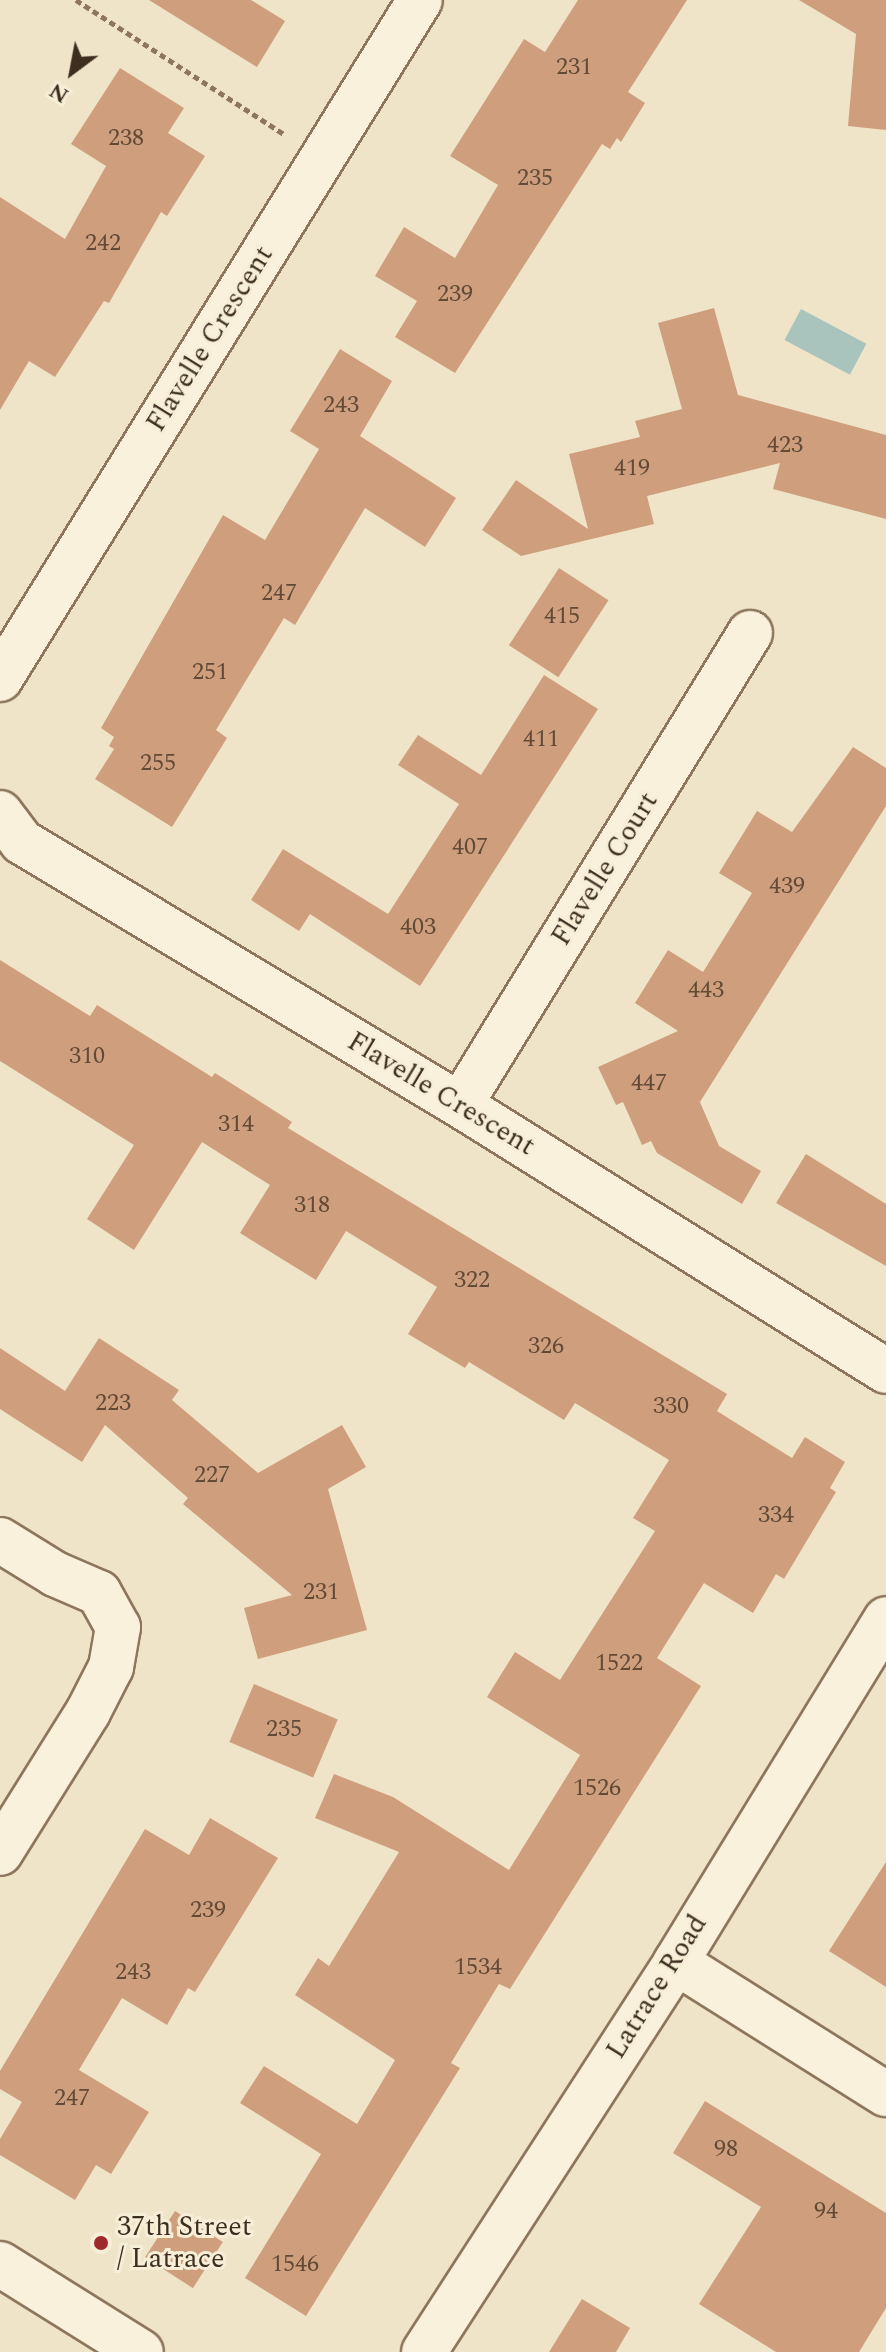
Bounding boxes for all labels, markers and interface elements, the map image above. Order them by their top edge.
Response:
north arrow [32,32,112,112]
house number: 231 [556,54,592,82]
text: N [43,74,75,112]
house number: 238 [108,125,144,153]
house number: 235 [517,165,553,193]
house number: 242 [85,230,121,258]
street label: Flavelle Crescent [139,240,281,438]
house number: 239 [437,281,473,309]
house number: 243 [323,392,359,420]
house number: 423 [767,432,803,460]
house number: 419 [614,455,650,483]
house number: 247 [261,580,297,608]
house number: 415 [544,603,580,631]
house number: 251 [192,659,228,687]
house number: 411 [523,726,559,754]
house number: 255 [140,750,176,778]
street label: Flavelle Court [544,786,666,952]
house number: 407 [452,834,488,862]
house number: 439 [769,873,805,901]
house number: 403 [400,914,436,942]
house number: 443 [688,977,724,1005]
street label: Flavelle Crescent [341,1025,541,1163]
house number: 310 [69,1043,105,1071]
house number: 447 [631,1070,667,1098]
house number: 314 [218,1111,254,1139]
house number: 318 [294,1192,330,1220]
house number: 322 [454,1267,490,1295]
house number: 326 [528,1333,564,1361]
house number: 223 [95,1390,131,1418]
house number: 330 [653,1393,689,1421]
house number: 227 [194,1462,230,1490]
house number: 334 [758,1502,794,1530]
house number: 231 [303,1579,339,1607]
house number: 1522 [595,1650,643,1678]
house number: 235 [266,1716,302,1744]
house number: 1526 [573,1775,621,1803]
house number: 239 [190,1897,226,1925]
street label: Latrace Road [599,1909,715,2065]
house number: 1534 [454,1954,502,1982]
house number: 243 [115,1959,151,1987]
house number: 247 [54,2085,90,2113]
house number: 98 [714,2136,738,2164]
house number: 94 [814,2198,838,2226]
place label: 37th Street / Latrace [117,2210,252,2276]
marker: 37th Street / Latrace [92,2234,110,2252]
house number: 1546 [271,2251,319,2279]

